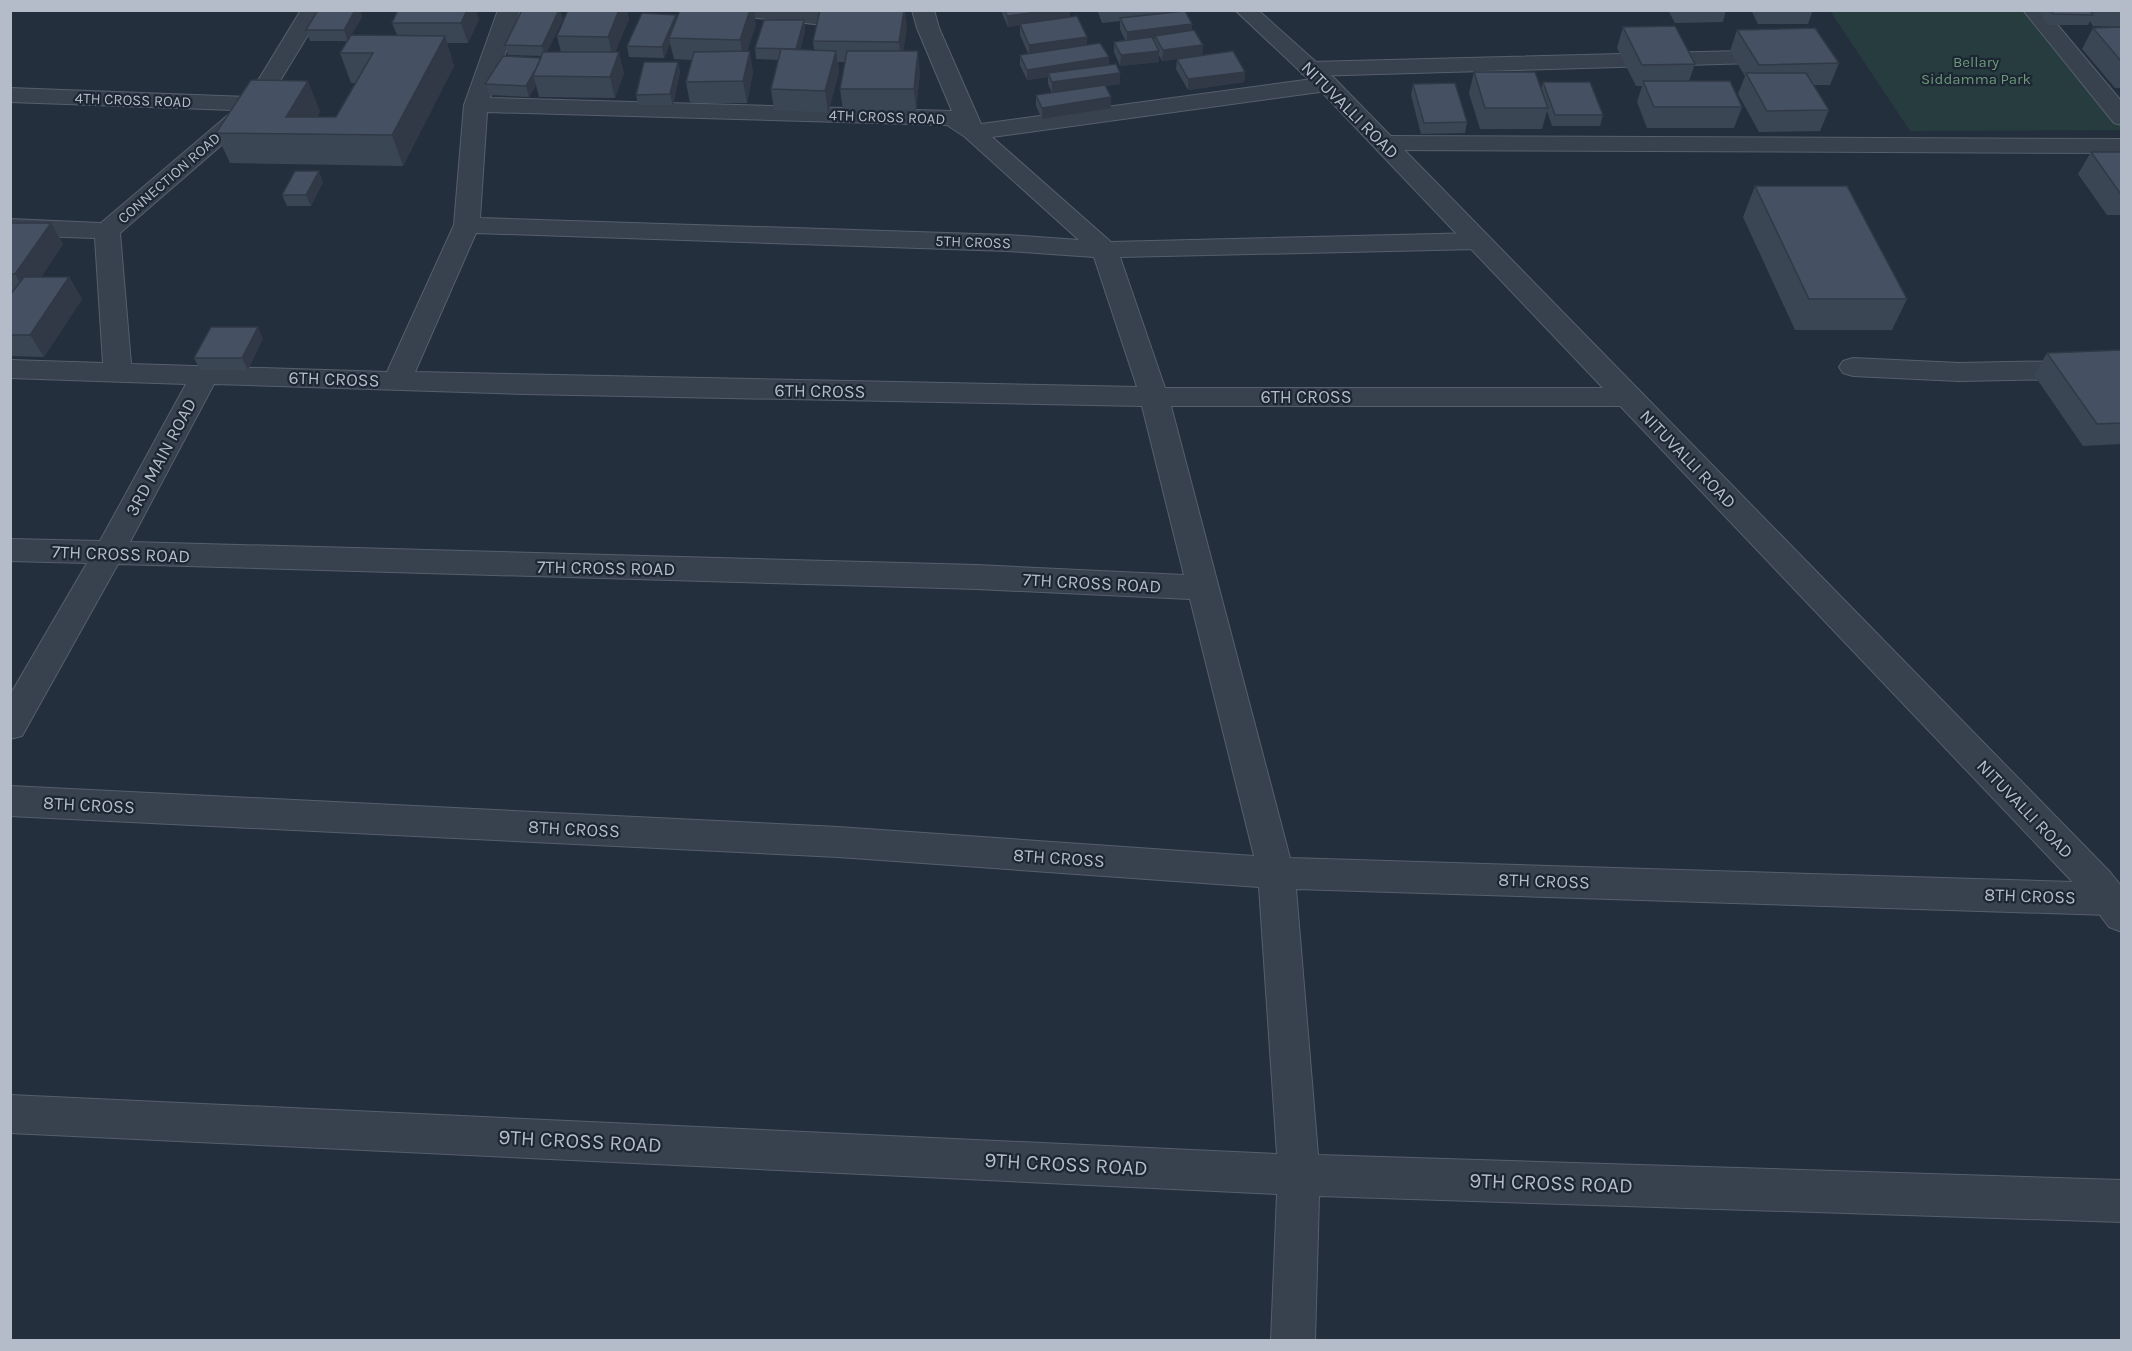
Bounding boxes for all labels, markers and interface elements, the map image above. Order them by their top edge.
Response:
park label: Bellary Siddamma Park [1921,53,2031,88]
street label: NITUVALLI ROAD [1297,57,1403,163]
street label: 4TH CROSS ROAD [74,89,192,111]
street label: 4TH CROSS ROAD [828,106,946,128]
street label: CONNECTION ROAD [114,129,224,227]
street label: 5TH CROSS [935,232,1011,252]
street label: 6TH CROSS [288,366,380,392]
street label: 6TH CROSS [774,379,866,403]
street label: 6TH CROSS [1260,386,1352,408]
street label: 3RD MAIN ROAD [121,394,201,520]
street label: NITUVALLI ROAD [1635,405,1741,513]
street label: 7TH CROSS ROAD [51,541,191,567]
street label: 7TH CROSS ROAD [537,556,675,580]
street label: 7TH CROSS ROAD [1022,568,1162,598]
street label: NITUVALLI ROAD [1972,755,2078,863]
street label: 8TH CROSS [43,792,135,818]
street label: 8TH CROSS [528,816,620,842]
street label: 8TH CROSS [1012,844,1106,872]
street label: 8TH CROSS [1498,868,1590,894]
street label: 8TH CROSS [1984,883,2076,909]
street label: 9TH CROSS ROAD [498,1125,662,1157]
street label: 9TH CROSS ROAD [984,1148,1148,1180]
street label: 9TH CROSS ROAD [1469,1168,1633,1198]

